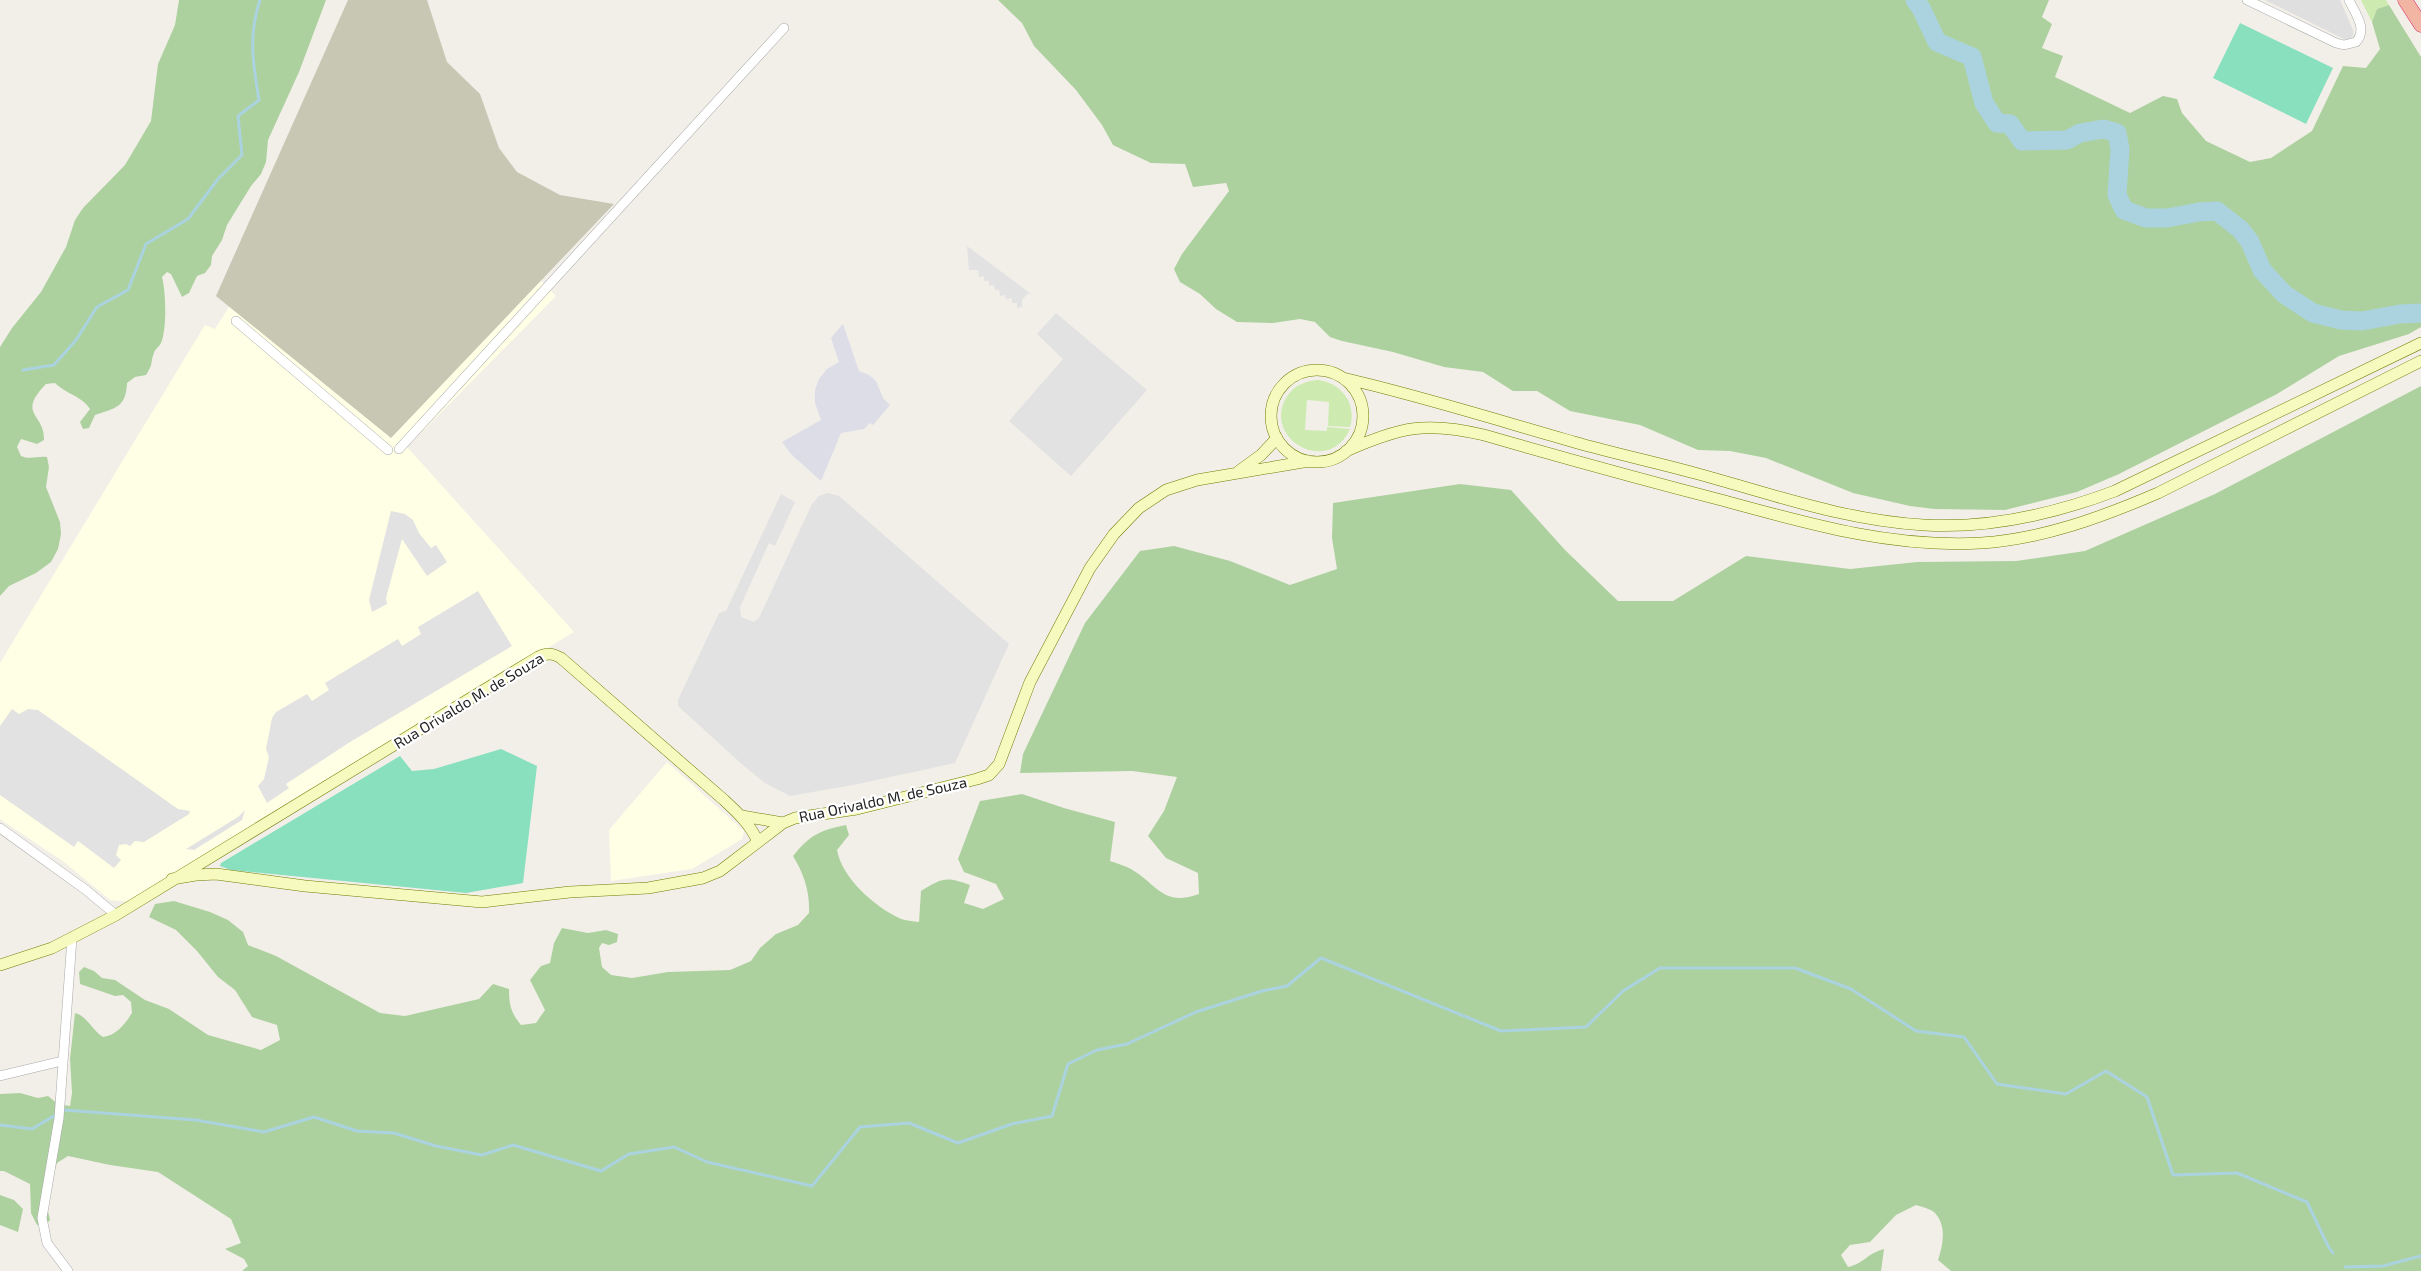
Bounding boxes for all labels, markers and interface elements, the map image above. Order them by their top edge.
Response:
street label: Rua Orivaldo M. de Souza [390,648,547,752]
street label: Rua Orivaldo M. de Souza [797,772,969,826]

